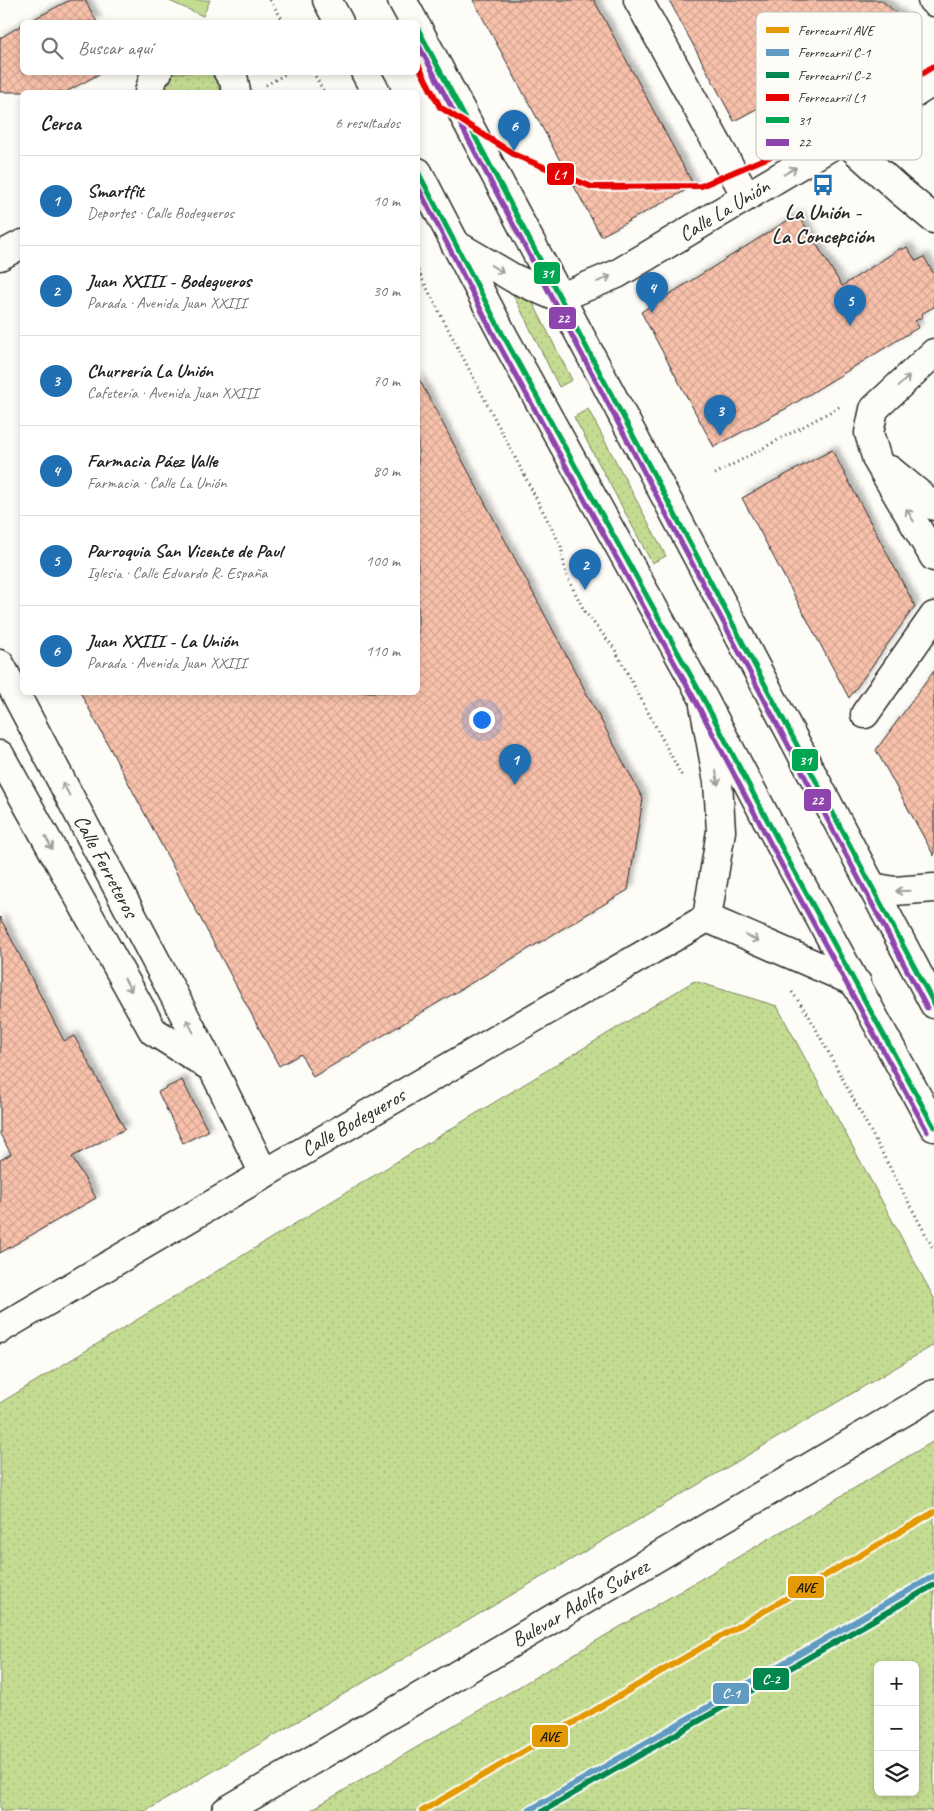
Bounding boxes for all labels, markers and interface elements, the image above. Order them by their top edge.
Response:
legend [756,12,922,160]
search box [20,20,420,75]
text: Ferrocarril AVE [798,22,876,39]
icon: search [38,34,66,62]
text: Buscar aquí [78,36,152,60]
text: Ferrocarril C-1 [798,44,871,61]
text: Ferrocarril C-2 [798,67,872,84]
text: Ferrocarril L1 [798,89,866,106]
text: Cerca [40,110,81,136]
pin: 6 [498,110,530,151]
text: 31 [798,112,811,129]
text: 6 resultados [335,113,400,133]
text: 22 [798,134,812,151]
line badge: L1 [546,162,575,186]
one-way arrow [782,165,796,175]
text: L1 [554,166,568,183]
bus stop icon: La Unión - La Concepción [810,172,836,198]
street label: Calle La Unión [674,173,774,247]
text: Smartfit [87,179,144,203]
text: 1 [52,191,60,211]
text: 10 m [373,191,400,211]
place label: La Unión - La Concepción [772,199,875,249]
text: Deportes · Calle Bodegueros [87,203,234,223]
line badge: 31 [533,261,561,285]
one-way arrow [490,264,504,274]
text: 31 [541,265,555,282]
text: Juan XXIII - Bodegueros [87,269,251,293]
pin: 4 [636,272,668,313]
one-way arrow [596,273,611,283]
text: 2 [52,281,60,301]
text: 30 m [373,281,400,301]
pin: 5 [834,285,866,326]
text: Parada · Avenida Juan XXIII [87,293,246,313]
line badge: 22 [548,306,577,330]
text: 22 [557,310,571,327]
text: Churrería La Unión [87,359,213,383]
text: 3 [52,371,60,391]
text: 70 m [373,371,400,391]
one-way arrow [898,375,910,387]
text: Cafetería · Avenida Juan XXIII [87,383,258,403]
pin: 3 [704,395,736,436]
text: Farmacia Páez Valle [87,449,217,473]
text: 4 [52,461,60,481]
text: 80 m [373,461,400,481]
text: Farmacia · Calle La Unión [87,473,226,493]
one-way arrow [904,509,914,523]
text: Parroquia San Vicente de Paul [87,539,282,563]
pin: 2 [569,549,601,590]
text: 5 [53,551,59,571]
text: 100 m [366,551,400,571]
text: Iglesia · Calle Eduardo R. España [87,563,268,583]
text: Juan XXIII - La Unión [87,629,238,653]
text: 6 [52,641,60,661]
text: 110 m [366,641,400,661]
text: Parada · Avenida Juan XXIII [87,653,246,673]
your location [469,707,495,733]
pin: 1 [499,744,531,785]
line badge: 31 [791,748,819,772]
text: 31 [799,752,813,769]
one-way arrow [712,770,722,786]
one-way arrow [61,782,70,797]
line badge: 22 [803,788,832,812]
text: 22 [811,792,825,809]
street label: Calle Ferreteros [68,810,145,923]
one-way arrow [45,835,54,850]
one-way arrow [895,886,912,896]
one-way arrow [744,933,759,943]
one-way arrow [123,978,133,992]
one-way arrow [185,1018,195,1033]
street label: Calle Bodegueros [296,1081,411,1162]
street label: Bulevar Adolfo Suárez [507,1552,655,1653]
line badge: AVE [787,1575,825,1599]
text: AVE [796,1579,819,1596]
map controls [874,1661,919,1796]
button: + [874,1661,919,1706]
line badge: C-2 [752,1667,790,1691]
text: C-2 [762,1671,781,1688]
line badge: C-1 [712,1682,750,1705]
text: C-1 [722,1685,741,1702]
button: − [874,1706,919,1751]
line badge: AVE [531,1724,569,1748]
text: AVE [540,1728,563,1745]
button: layers [874,1751,919,1796]

